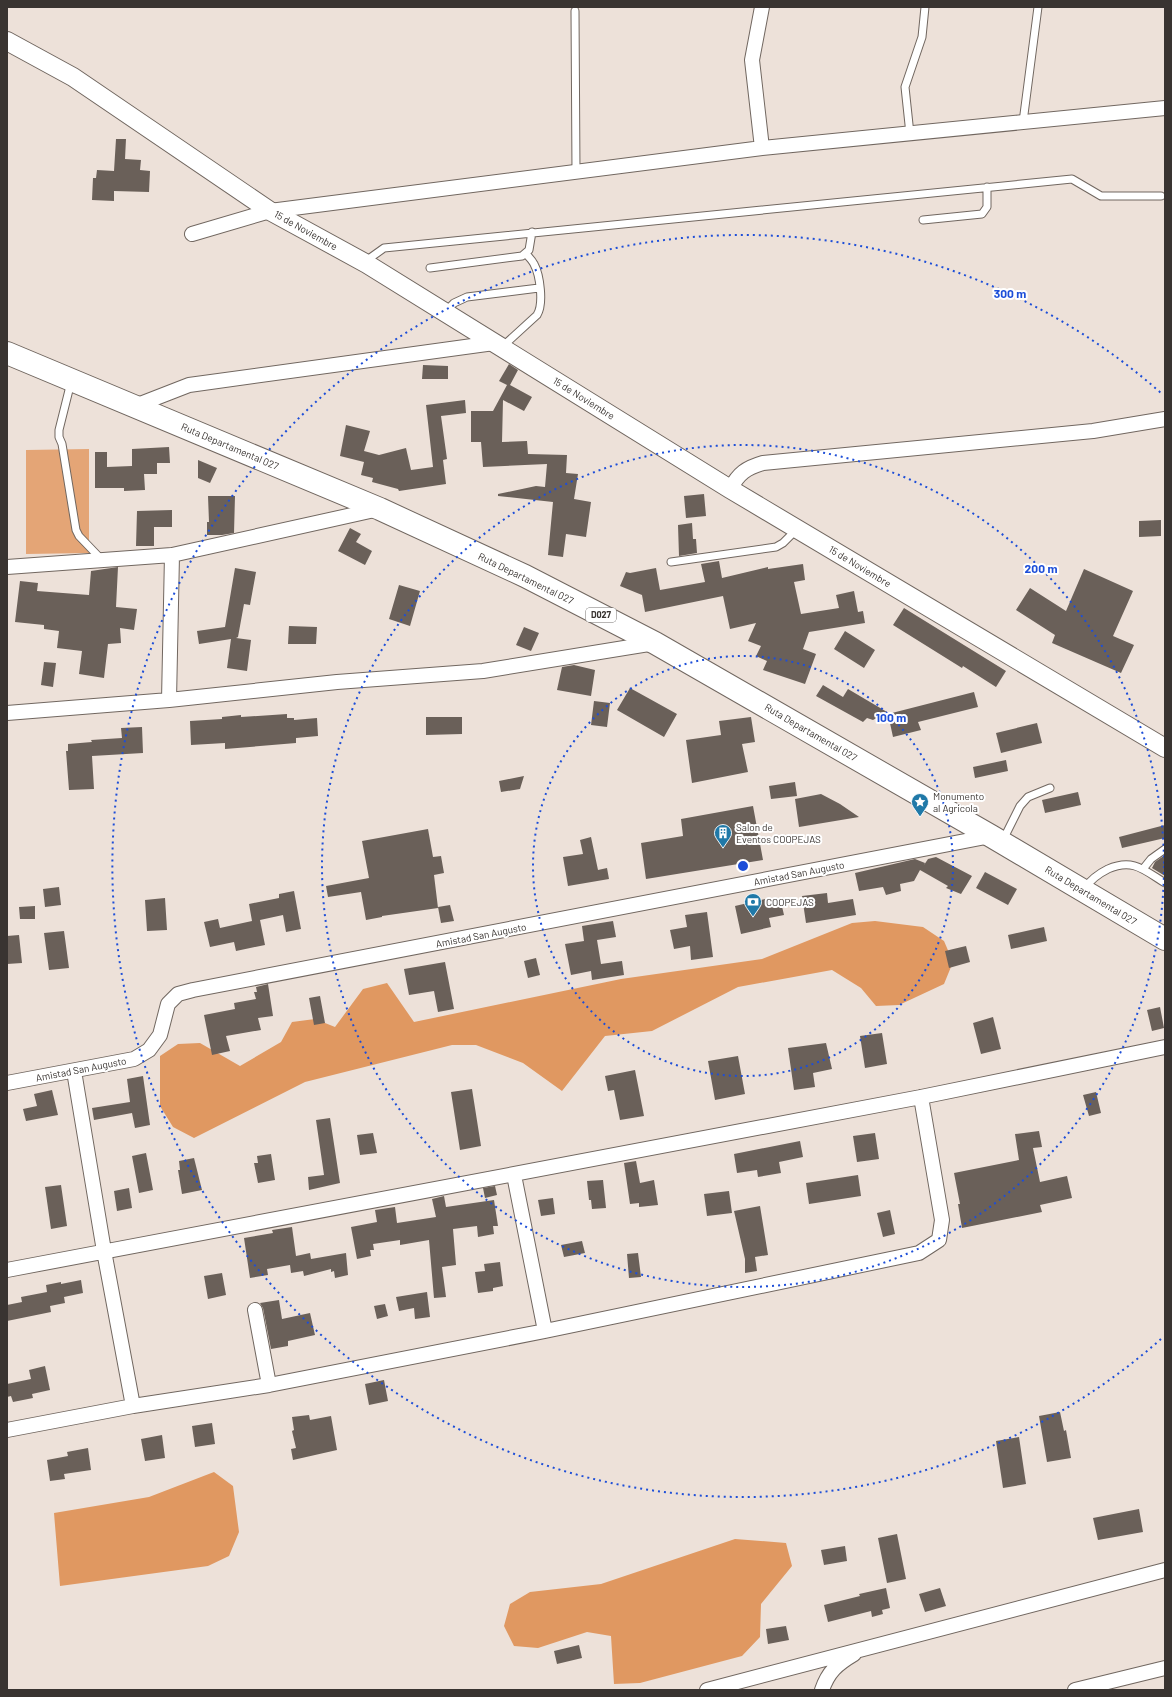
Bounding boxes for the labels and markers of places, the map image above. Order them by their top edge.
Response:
place label: Monumento al Agricola [933,790,984,814]
place icon: Monumento al Agricola [910,792,930,817]
place label: Salon de Eventos COOPEJAS [736,821,821,845]
building icon: Salon de Eventos COOPEJAS [713,823,733,848]
centre of rings [736,859,750,873]
bank icon: COOPEJAS [743,892,763,917]
place label: COOPEJAS [766,896,814,908]

